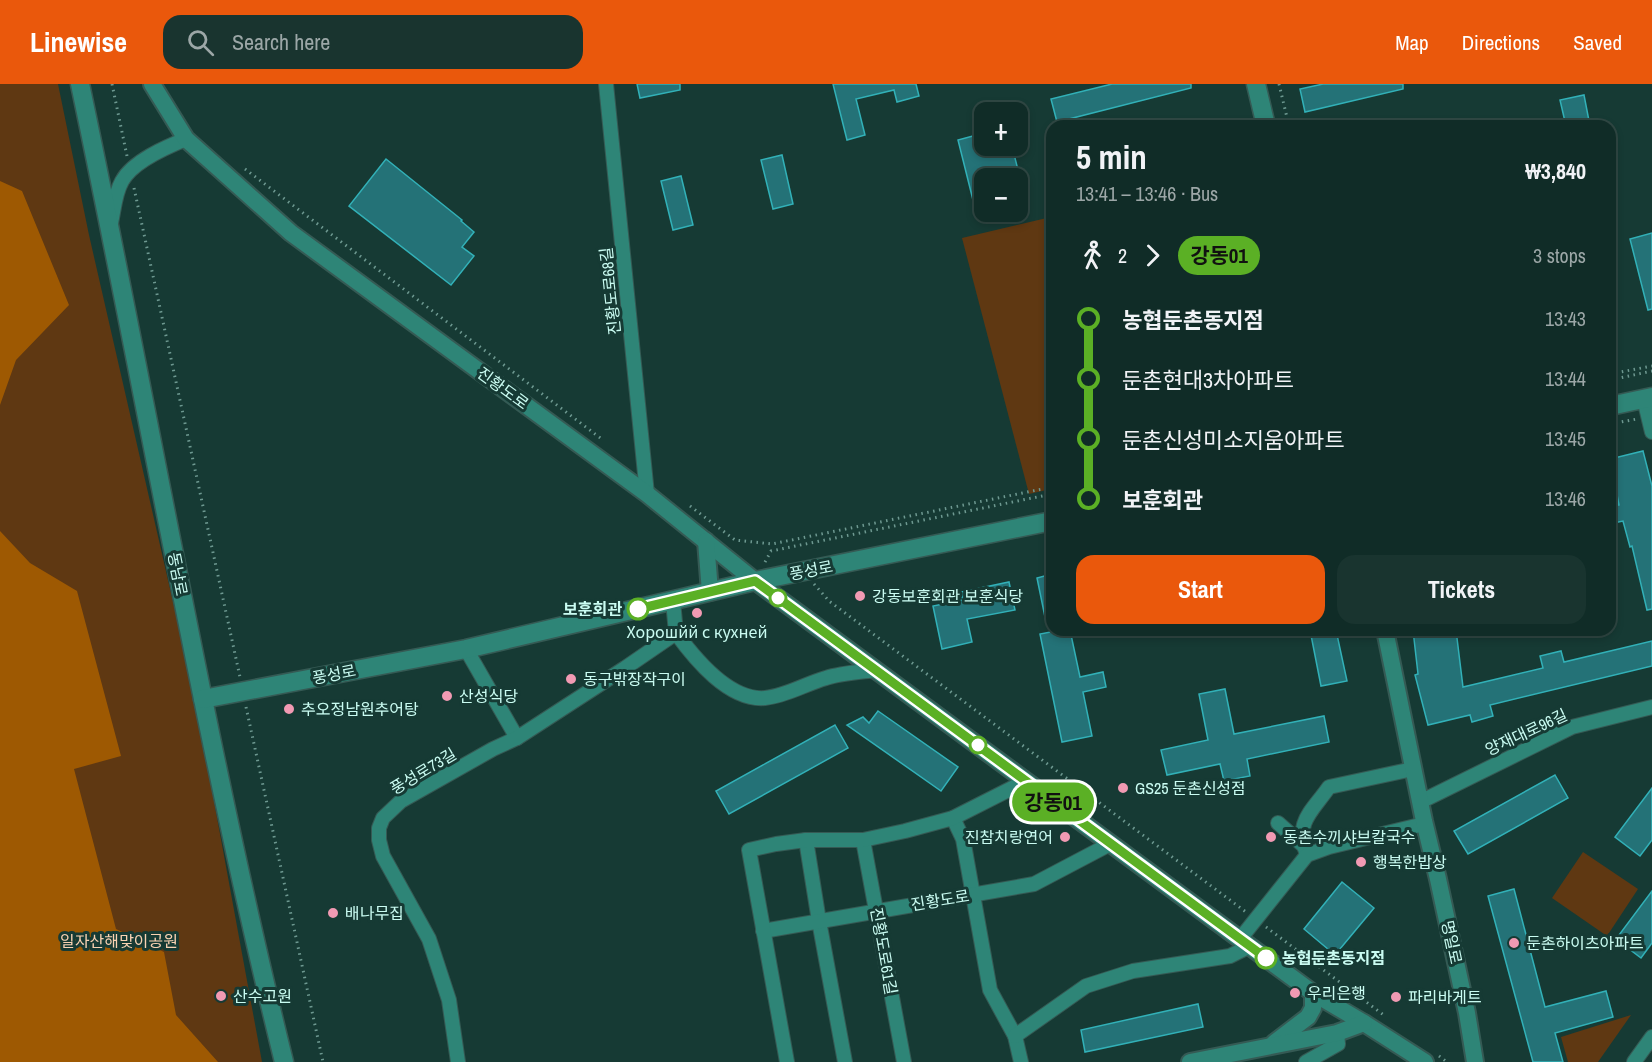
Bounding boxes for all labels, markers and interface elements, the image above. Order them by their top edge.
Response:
search box [163,15,583,69]
text: Linewise [30,23,127,61]
icon: search [184,26,217,59]
text: Search here [232,27,330,57]
text: Map [1395,28,1429,57]
text: Directions [1462,28,1540,57]
text: Saved [1573,28,1622,57]
map controls [974,102,1028,222]
button: + [974,102,1028,156]
text: 5 min [1076,135,1147,179]
text: ₩3,840 [1525,156,1586,186]
button: − [974,168,1028,222]
text: 13:41 – 13:46 · Bus [1076,180,1218,207]
icon: walk [1076,239,1109,272]
icon: forward [1136,239,1169,272]
text: 강동01 [1190,241,1248,270]
text: 2 [1118,242,1127,269]
text: 3 stops [1533,242,1586,269]
street label: 진황도로68길 [594,246,626,336]
text: 농협둔촌동지점 [1122,305,1264,335]
text: 13:43 [1545,305,1586,332]
street label: 진황도로 [473,362,534,414]
text: 둔촌현대3차아파트 [1122,365,1294,395]
text: 13:44 [1545,365,1586,392]
text: 둔촌신성미소지움아파트 [1122,425,1345,455]
text: 13:45 [1545,425,1586,452]
text: 보훈회관 [1122,485,1203,515]
text: 13:46 [1545,485,1586,512]
street label: 동남로 [163,550,193,598]
street label: 풍성로 [787,555,835,585]
button: Start [1076,555,1325,624]
button: Tickets [1337,555,1586,624]
place label: 강동보훈회관 보훈식당 [872,585,1023,607]
unlabelled marker [769,589,787,607]
marker: 강동보훈회관 보훈식당 [853,589,867,603]
place label: 보훈회관 [563,598,622,620]
marker: 보훈회관 [627,598,649,620]
marker: Хорошйй с кухней [690,606,704,620]
place label: Хорошйй с кухней [627,621,768,643]
street label: 풍성로 [310,659,358,689]
place label: 동구밖장작구이 [583,668,686,690]
marker: 동구밖장작구이 [564,672,578,686]
place label: 산성식당 [459,685,518,707]
marker: 산성식당 [440,689,454,703]
place label: 추오정남원추어탕 [301,698,419,720]
marker: 추오정남원추어탕 [282,702,296,716]
street label: 양재대로96길 [1481,703,1571,761]
unlabelled marker [969,736,987,754]
street label: 풍성로73길 [386,743,460,799]
place label: GS25 둔촌신성점 [1135,777,1246,799]
marker: GS25 둔촌신성점 [1116,781,1130,795]
line badge: 강동01 [1011,782,1095,822]
text: 강동01 [1024,788,1082,817]
place label: 진참치랑연어 [965,826,1053,848]
place label: 동촌수끼샤브칼국수 [1283,826,1415,848]
marker: 진참치랑연어 [1058,830,1072,844]
marker: 동촌수끼샤브칼국수 [1264,830,1278,844]
place label: 행복한밥상 [1373,851,1447,873]
marker: 행복한밥상 [1354,855,1368,869]
street label: 진황도로 [909,884,971,915]
place label: 배나무집 [345,902,404,924]
marker: 배나무집 [326,906,340,920]
street label: 진황도로61길 [866,906,902,996]
street label: 명일로 [1437,918,1467,966]
park label: 일자산해맞이공원 [60,930,178,952]
place label: 둔촌하이츠아파트 [1526,932,1644,954]
marker: 둔촌하이츠아파트 [1507,936,1521,950]
marker: 농협둔촌동지점 [1255,947,1277,969]
place label: 농협둔촌동지점 [1282,947,1385,969]
place label: 우리은행 [1307,982,1366,1004]
place label: 산수고원 [233,985,292,1007]
marker: 우리은행 [1288,986,1302,1000]
place label: 파리바게트 [1408,986,1482,1008]
marker: 산수고원 [214,989,228,1003]
marker: 파리바게트 [1389,990,1403,1004]

